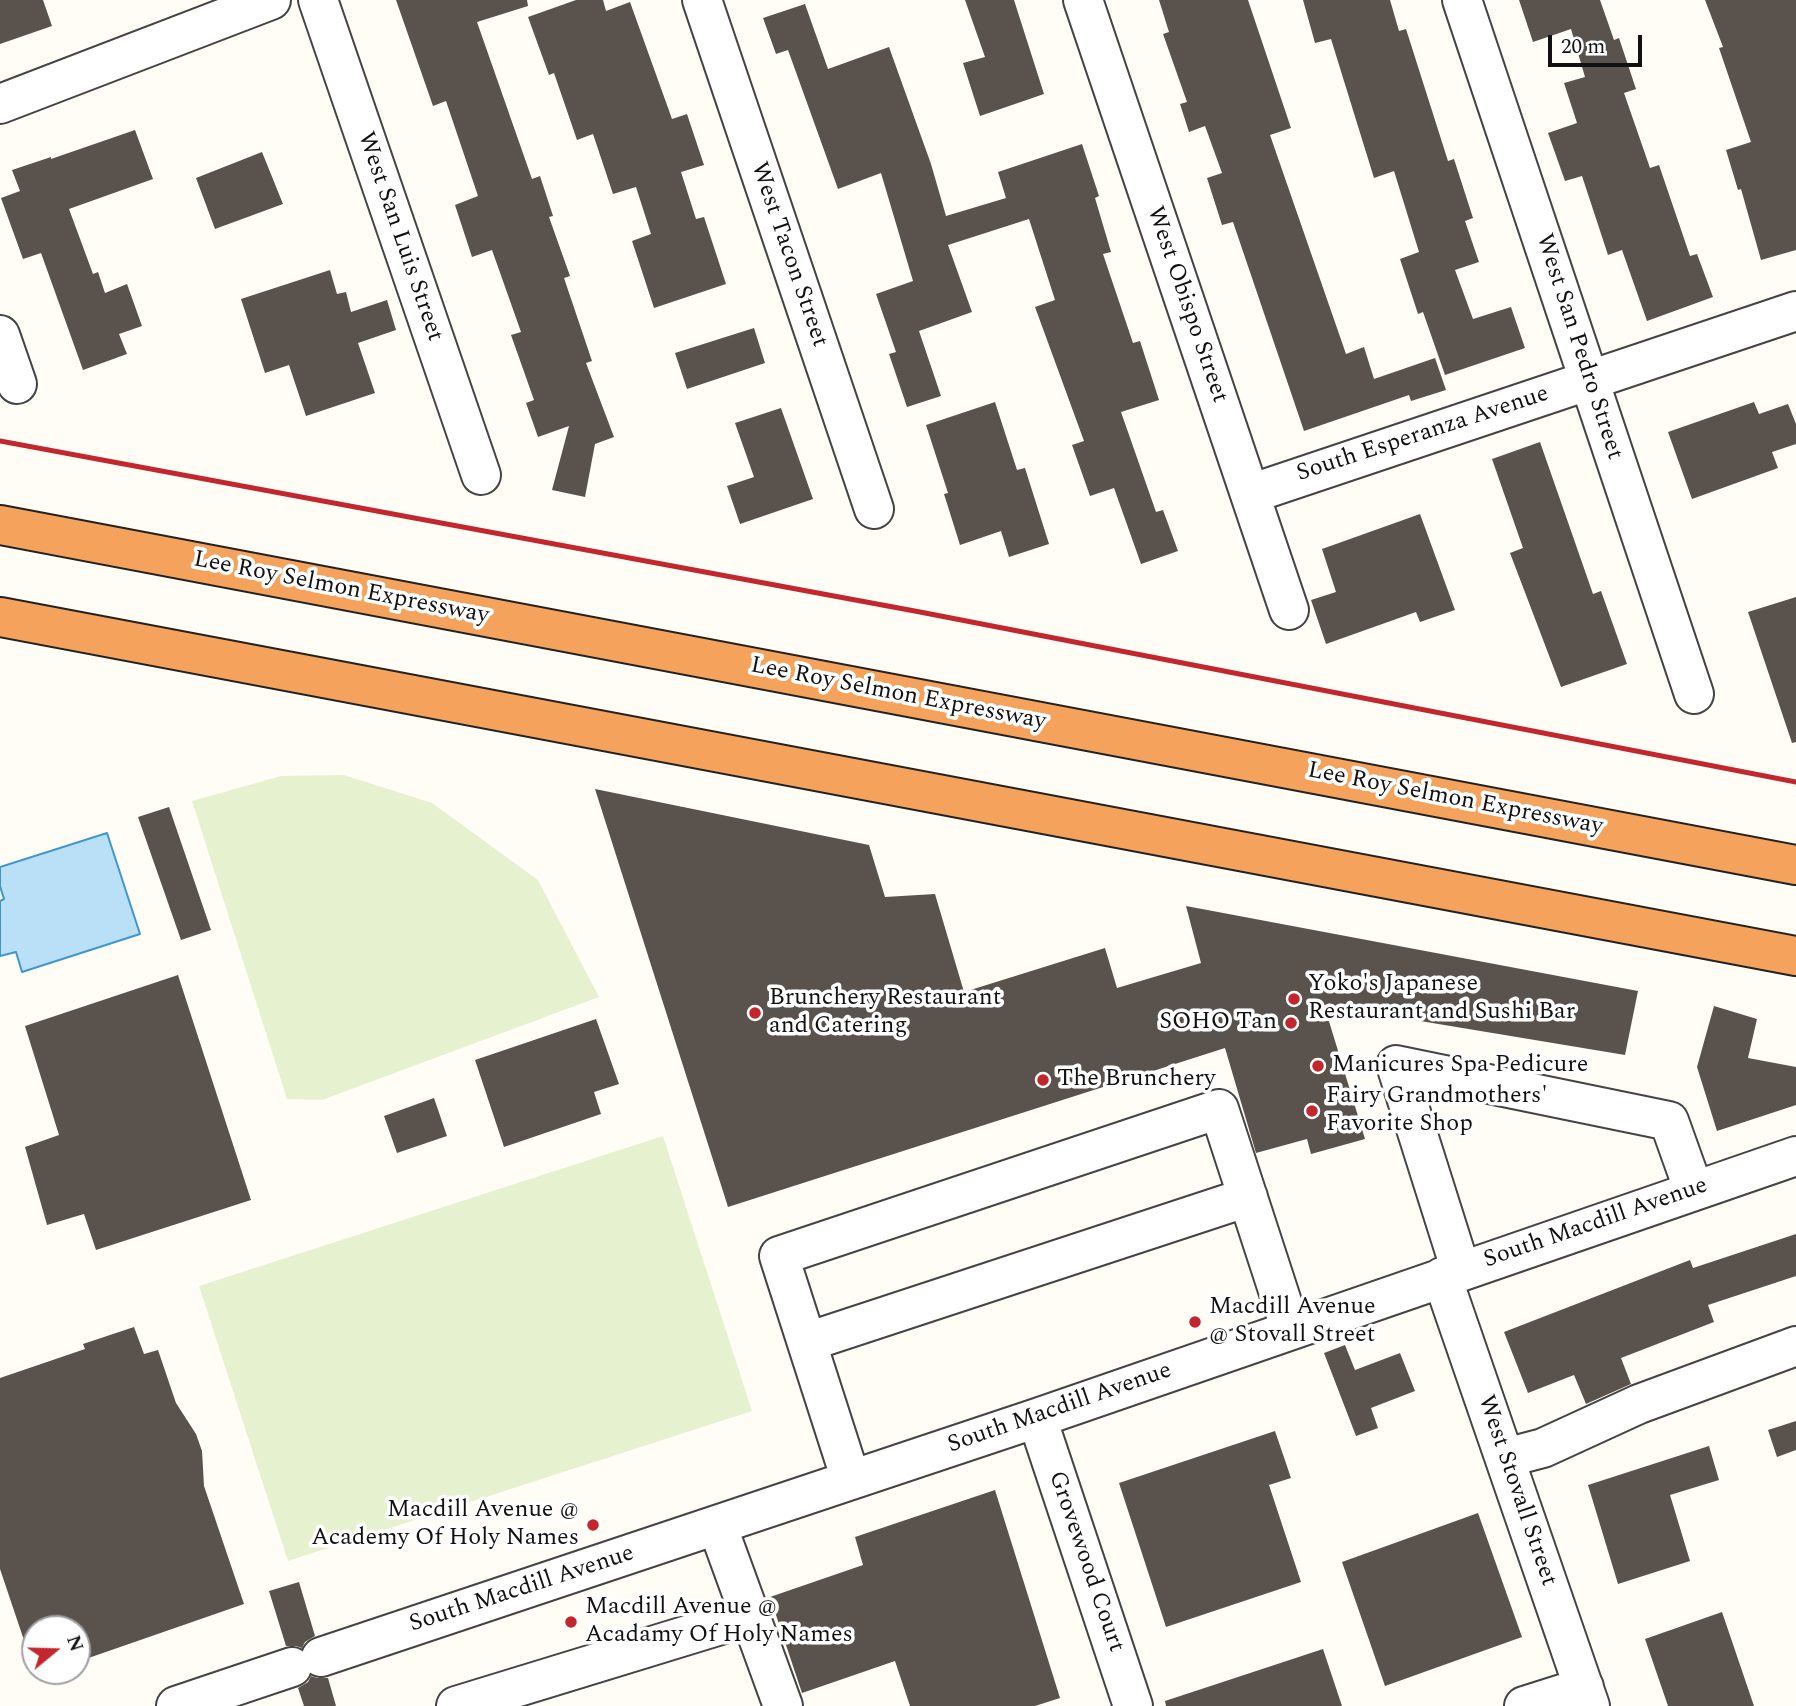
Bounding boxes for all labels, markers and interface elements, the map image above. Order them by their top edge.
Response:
scale bar [1551,21,1646,65]
text: 20 m [1561,31,1605,63]
street label: West San Luis Street [350,128,448,346]
street label: West Tacon Street [743,159,833,351]
street label: West Obispo Street [1139,203,1233,407]
street label: West San Pedro Street [1528,231,1628,463]
street label: South Esperanza Avenue [1293,381,1553,489]
street label: Lee Roy Selmon Expressway [191,546,491,632]
street label: Lee Roy Selmon Expressway [748,652,1048,738]
street label: Lee Roy Selmon Expressway [1305,757,1605,843]
place label: Yoko's Japanese Restaurant and Sushi Bar [1308,971,1575,1027]
place label: Brunchery Restaurant and Catering [769,985,1001,1041]
marker: Yoko's Japanese Restaurant and Sushi Bar [1286,991,1302,1007]
marker: Brunchery Restaurant and Catering [747,1005,763,1021]
place label: SOHO Tan [1159,1009,1277,1037]
marker: SOHO Tan [1283,1015,1299,1031]
place label: Manicures Spa Pedicure [1332,1052,1588,1080]
marker: Manicures Spa Pedicure [1310,1058,1326,1074]
place label: The Brunchery [1057,1066,1216,1094]
marker: The Brunchery [1035,1072,1051,1088]
place label: Fairy Grandmothers' Favorite Shop [1326,1083,1547,1139]
marker: Fairy Grandmothers' Favorite Shop [1304,1103,1320,1119]
street label: South Macdill Avenue [1480,1172,1712,1276]
place label: Macdill Avenue @ Stovall Street [1209,1294,1376,1350]
marker: Macdill Avenue @ Stovall Street [1187,1314,1203,1330]
street label: South Macdill Avenue [944,1357,1176,1461]
street label: West Stovall Street [1470,1392,1562,1590]
street label: Grovewood Court [1041,1468,1129,1656]
place label: Macdill Avenue @ Academy Of Holy Names [311,1497,579,1553]
marker: Macdill Avenue @ Academy Of Holy Names [585,1517,601,1533]
street label: South Macdill Avenue [406,1540,638,1640]
place label: Macdill Avenue @ Acadamy Of Holy Names [585,1594,853,1650]
marker: Macdill Avenue @ Acadamy Of Holy Names [563,1614,579,1630]
north arrow [21,1615,91,1685]
text: N [58,1632,91,1656]

